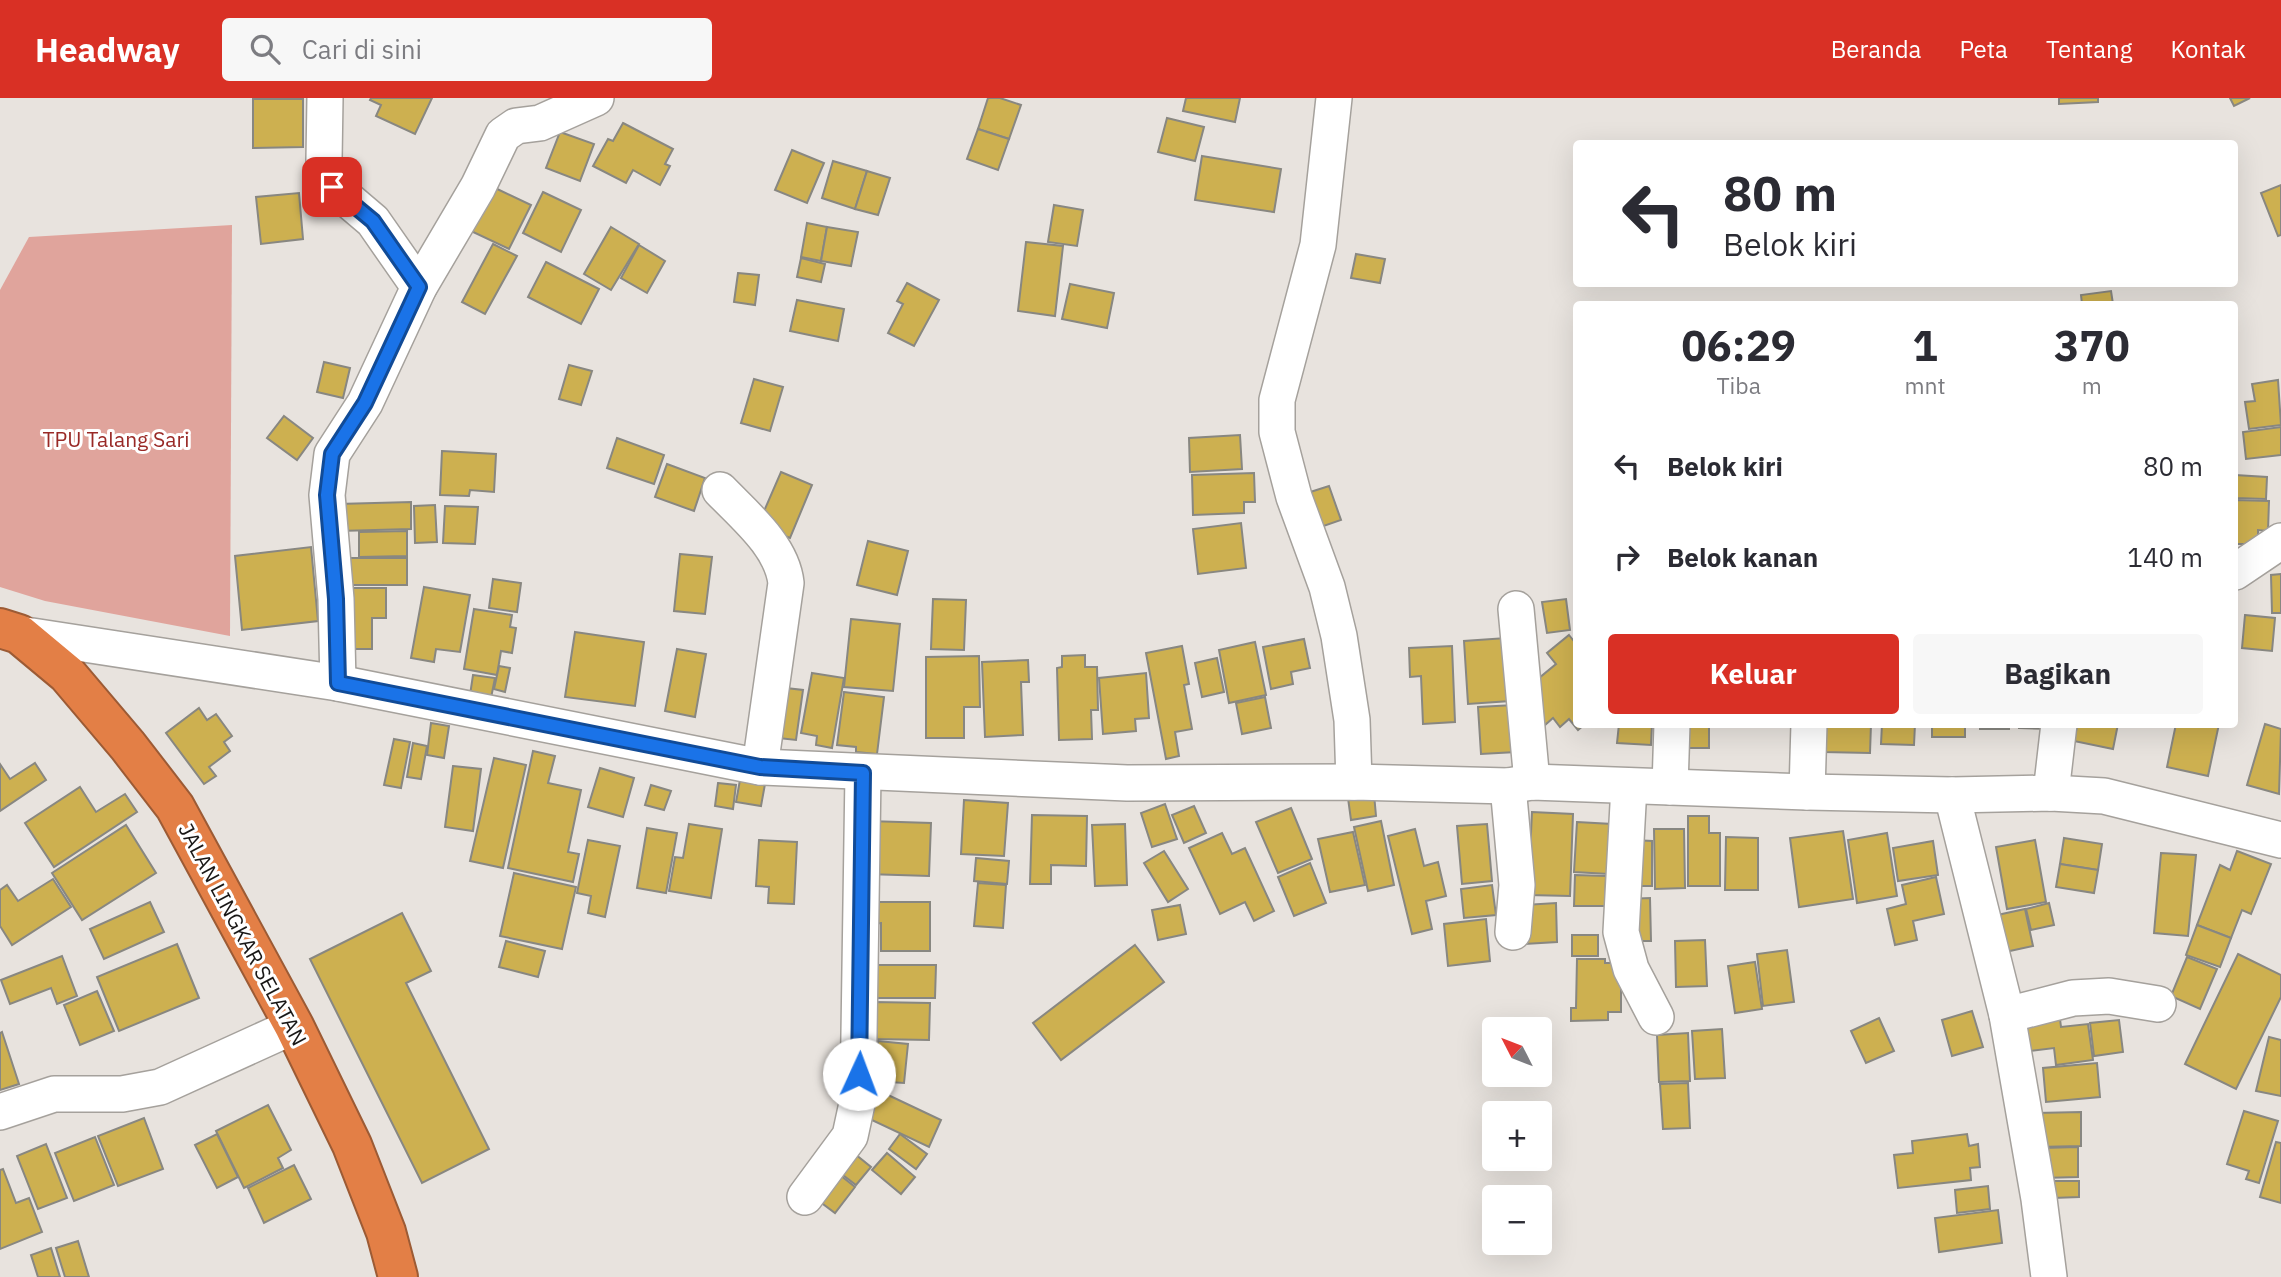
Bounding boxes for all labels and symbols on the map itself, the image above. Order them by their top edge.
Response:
pin [302,157,362,217]
park label: TPU Talang Sari [43,425,189,453]
street label: JALAN LINGKAR SELATAN [172,818,314,1050]
north arrow [1482,1017,1552,1087]
position arrow [822,1037,896,1111]

